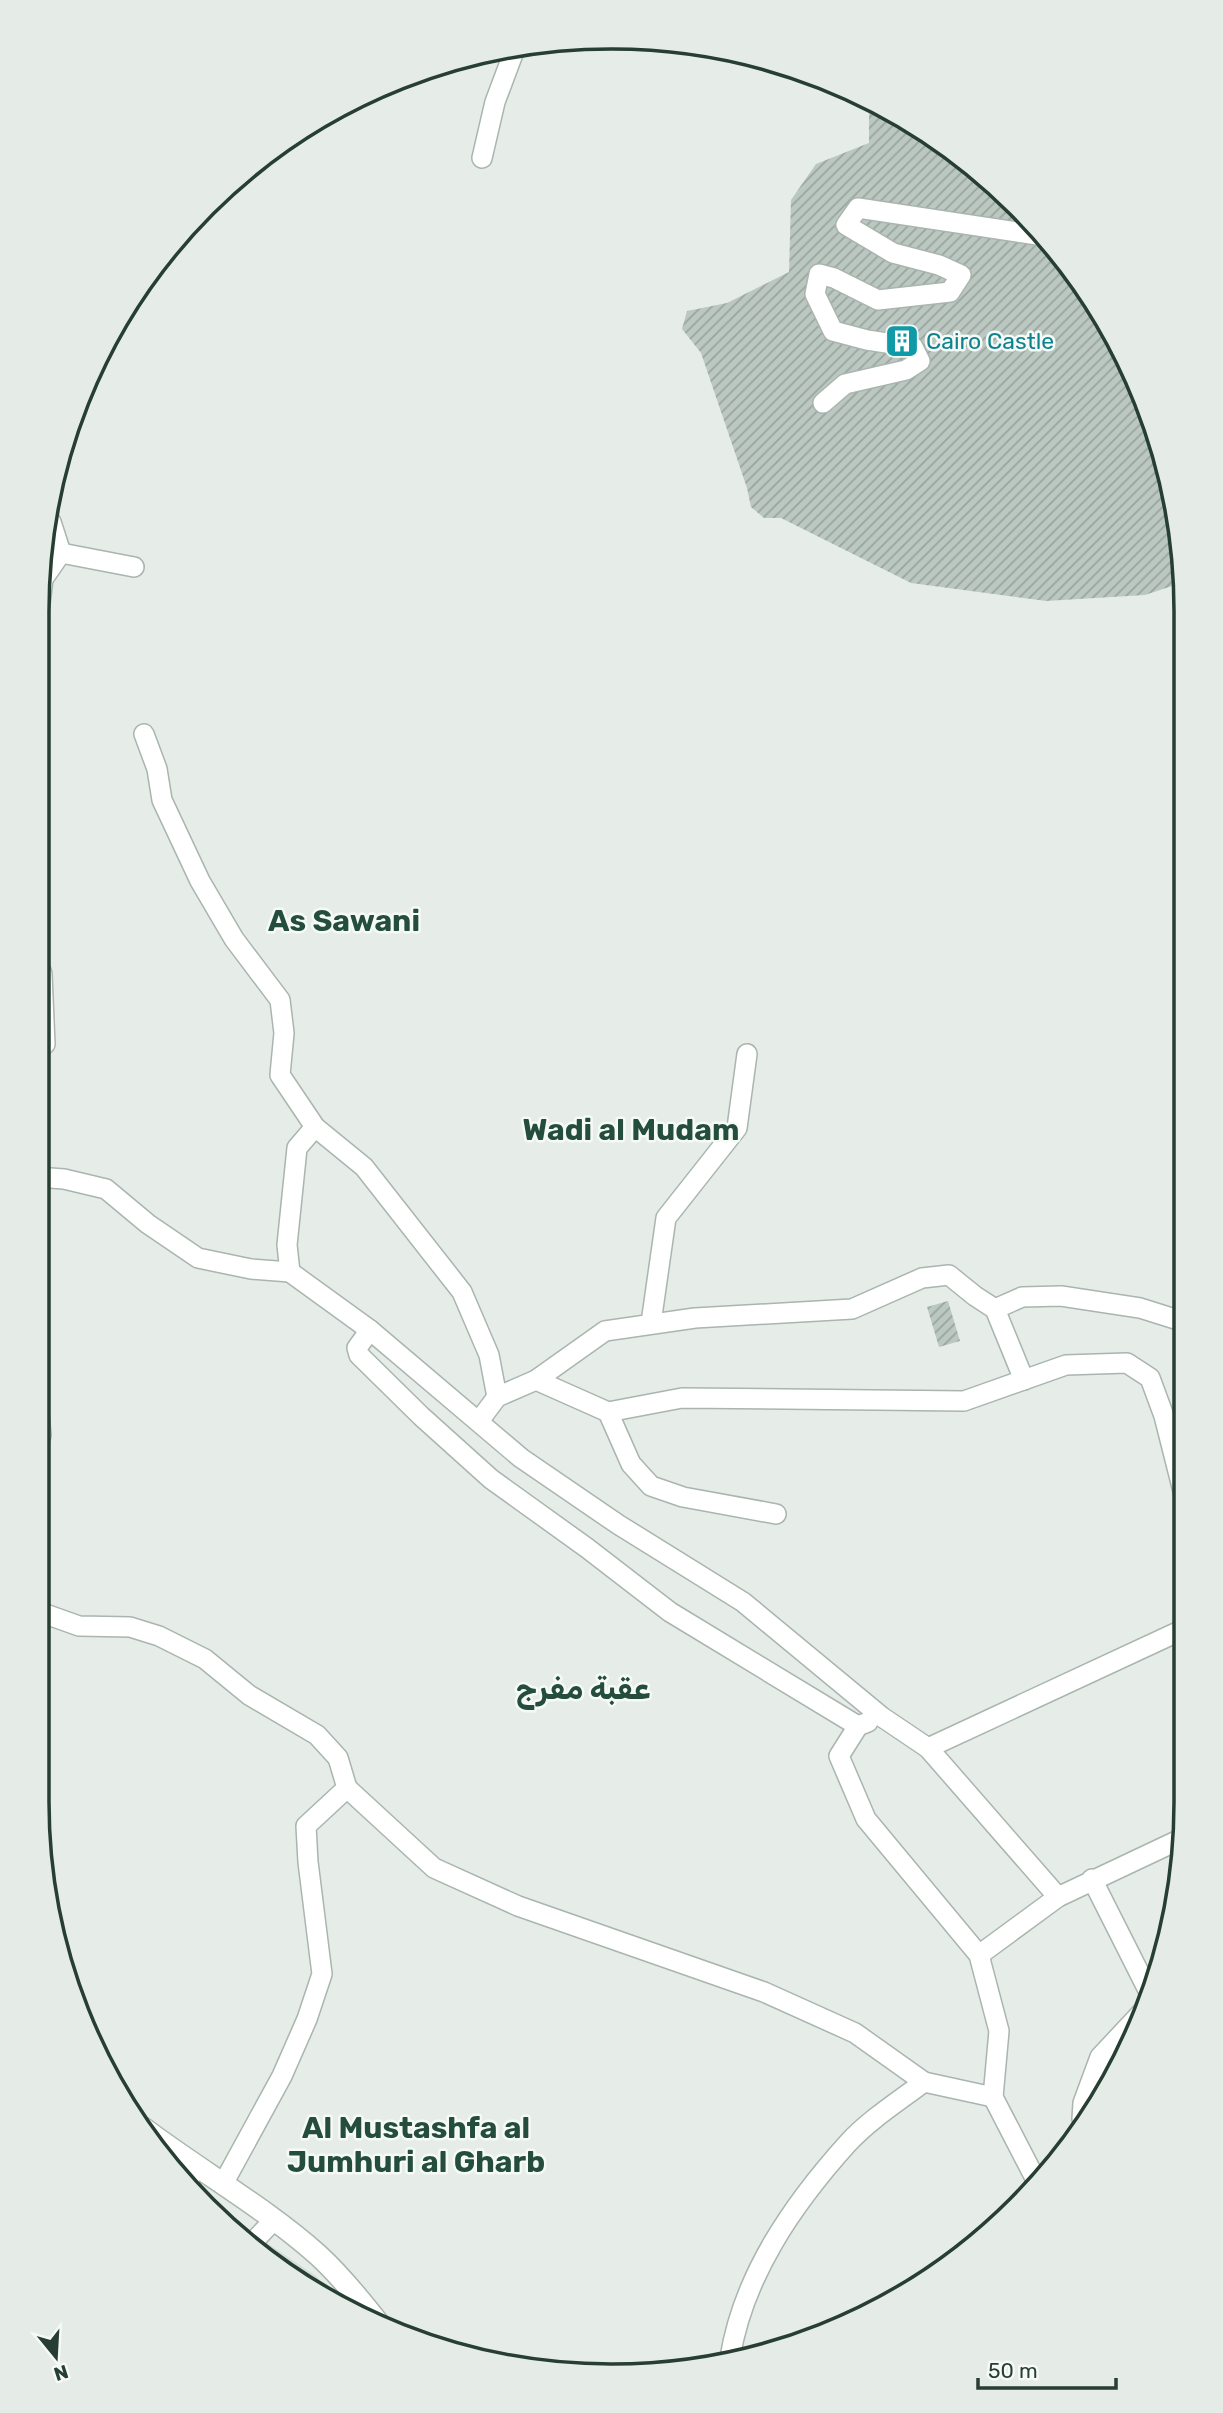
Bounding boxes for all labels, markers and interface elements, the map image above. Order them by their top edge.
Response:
building icon: Cairo Castle [883,322,921,360]
place label: Cairo Castle [926,327,1054,355]
district label: As Sawani [268,903,420,939]
district label: Wadi al Mudam [523,1112,739,1148]
district label: عقبة مفرج [516,1671,651,1710]
district label: Al Mustashfa al Jumhuri al Gharb [287,2110,545,2180]
north arrow [21,2322,91,2392]
scale bar [978,2346,1116,2390]
text: 50 m [988,2358,1038,2383]
text: N [51,2360,71,2386]

